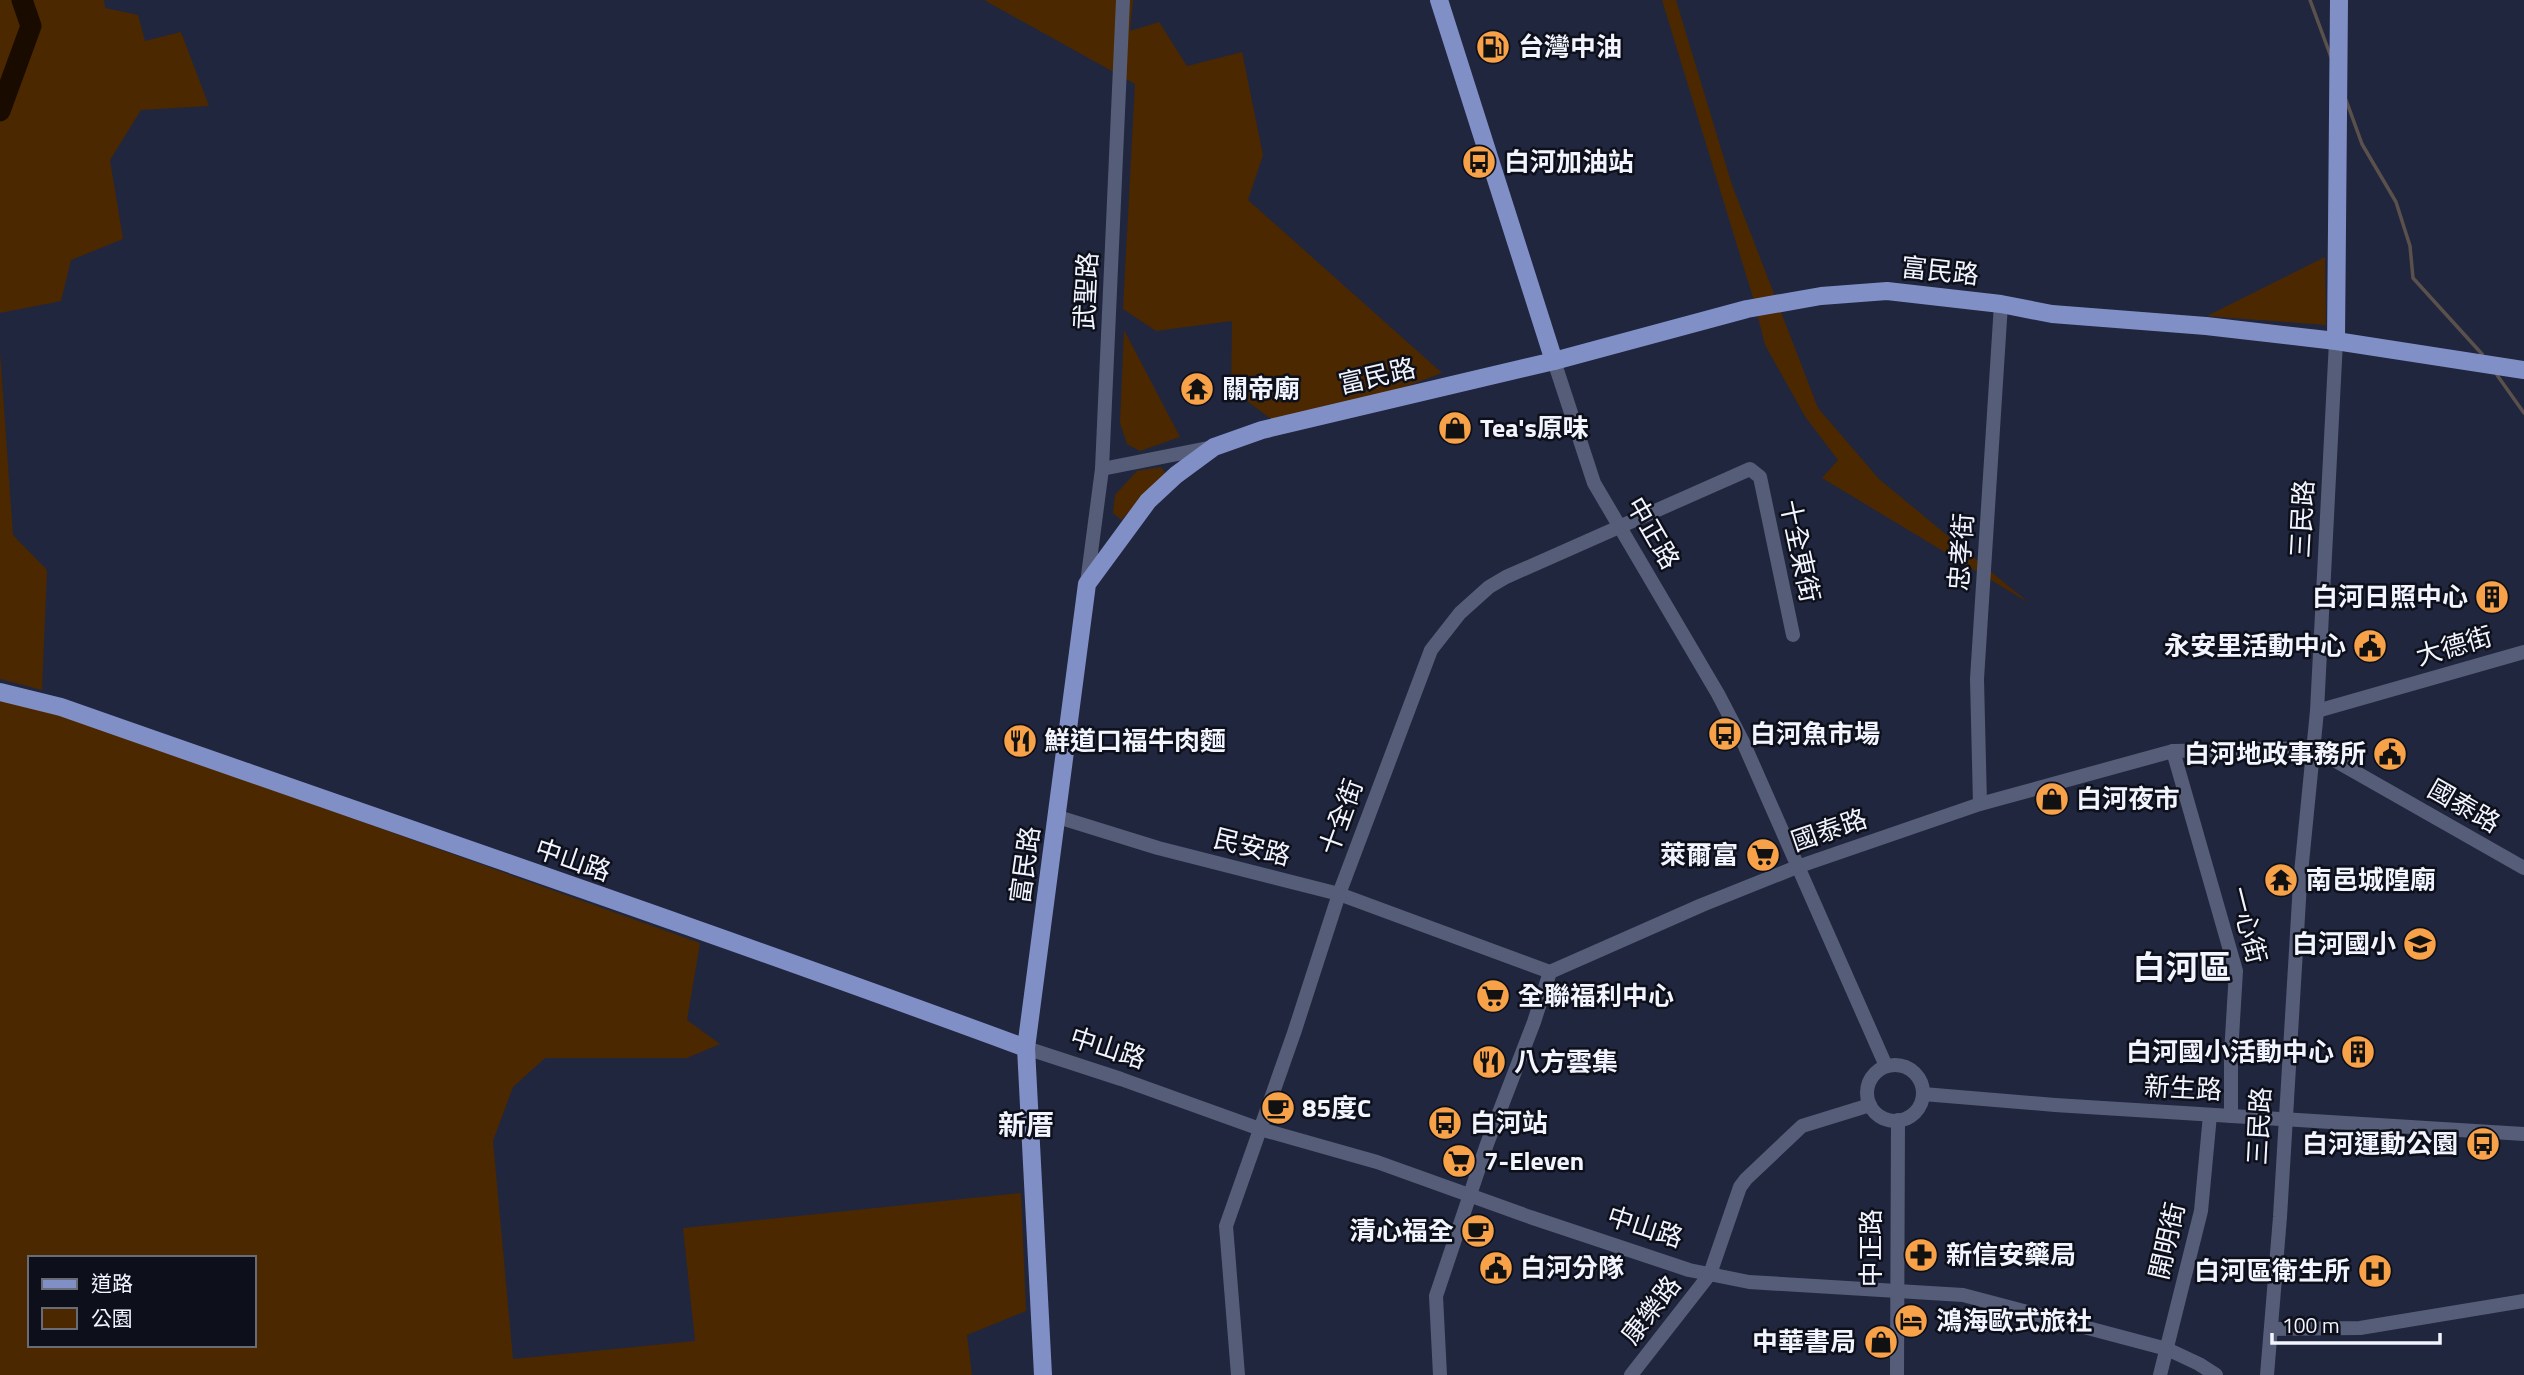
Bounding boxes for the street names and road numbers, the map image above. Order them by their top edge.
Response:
street label: 富民路 [1899,247,1981,294]
street label: 武聖路 [1064,251,1107,331]
street label: 富民路 [1334,348,1419,403]
street label: 三民路 [2280,479,2323,559]
street label: 中正路 [1617,489,1690,576]
street label: 十全東街 [1771,496,1830,606]
street label: 忠孝街 [1938,512,1983,592]
street label: 大德街 [2411,616,2497,675]
street label: 國泰路 [2421,769,2508,842]
street label: 十全街 [1309,774,1372,860]
street label: 國泰路 [1786,798,1872,861]
street label: 民安路 [1210,818,1295,875]
street label: 富民路 [1000,824,1049,906]
street label: 中山路 [530,828,616,891]
street label: 一心街 [2220,882,2277,967]
street label: 中山路 [1065,1017,1151,1078]
street label: 新生路 [2143,1066,2223,1109]
street label: 三民路 [2237,1086,2280,1166]
street label: 中山路 [1602,1196,1688,1257]
street label: 開明街 [2139,1198,2194,1283]
street label: 中正路 [1851,1209,1890,1287]
street label: 康樂路 [1611,1267,1690,1352]

